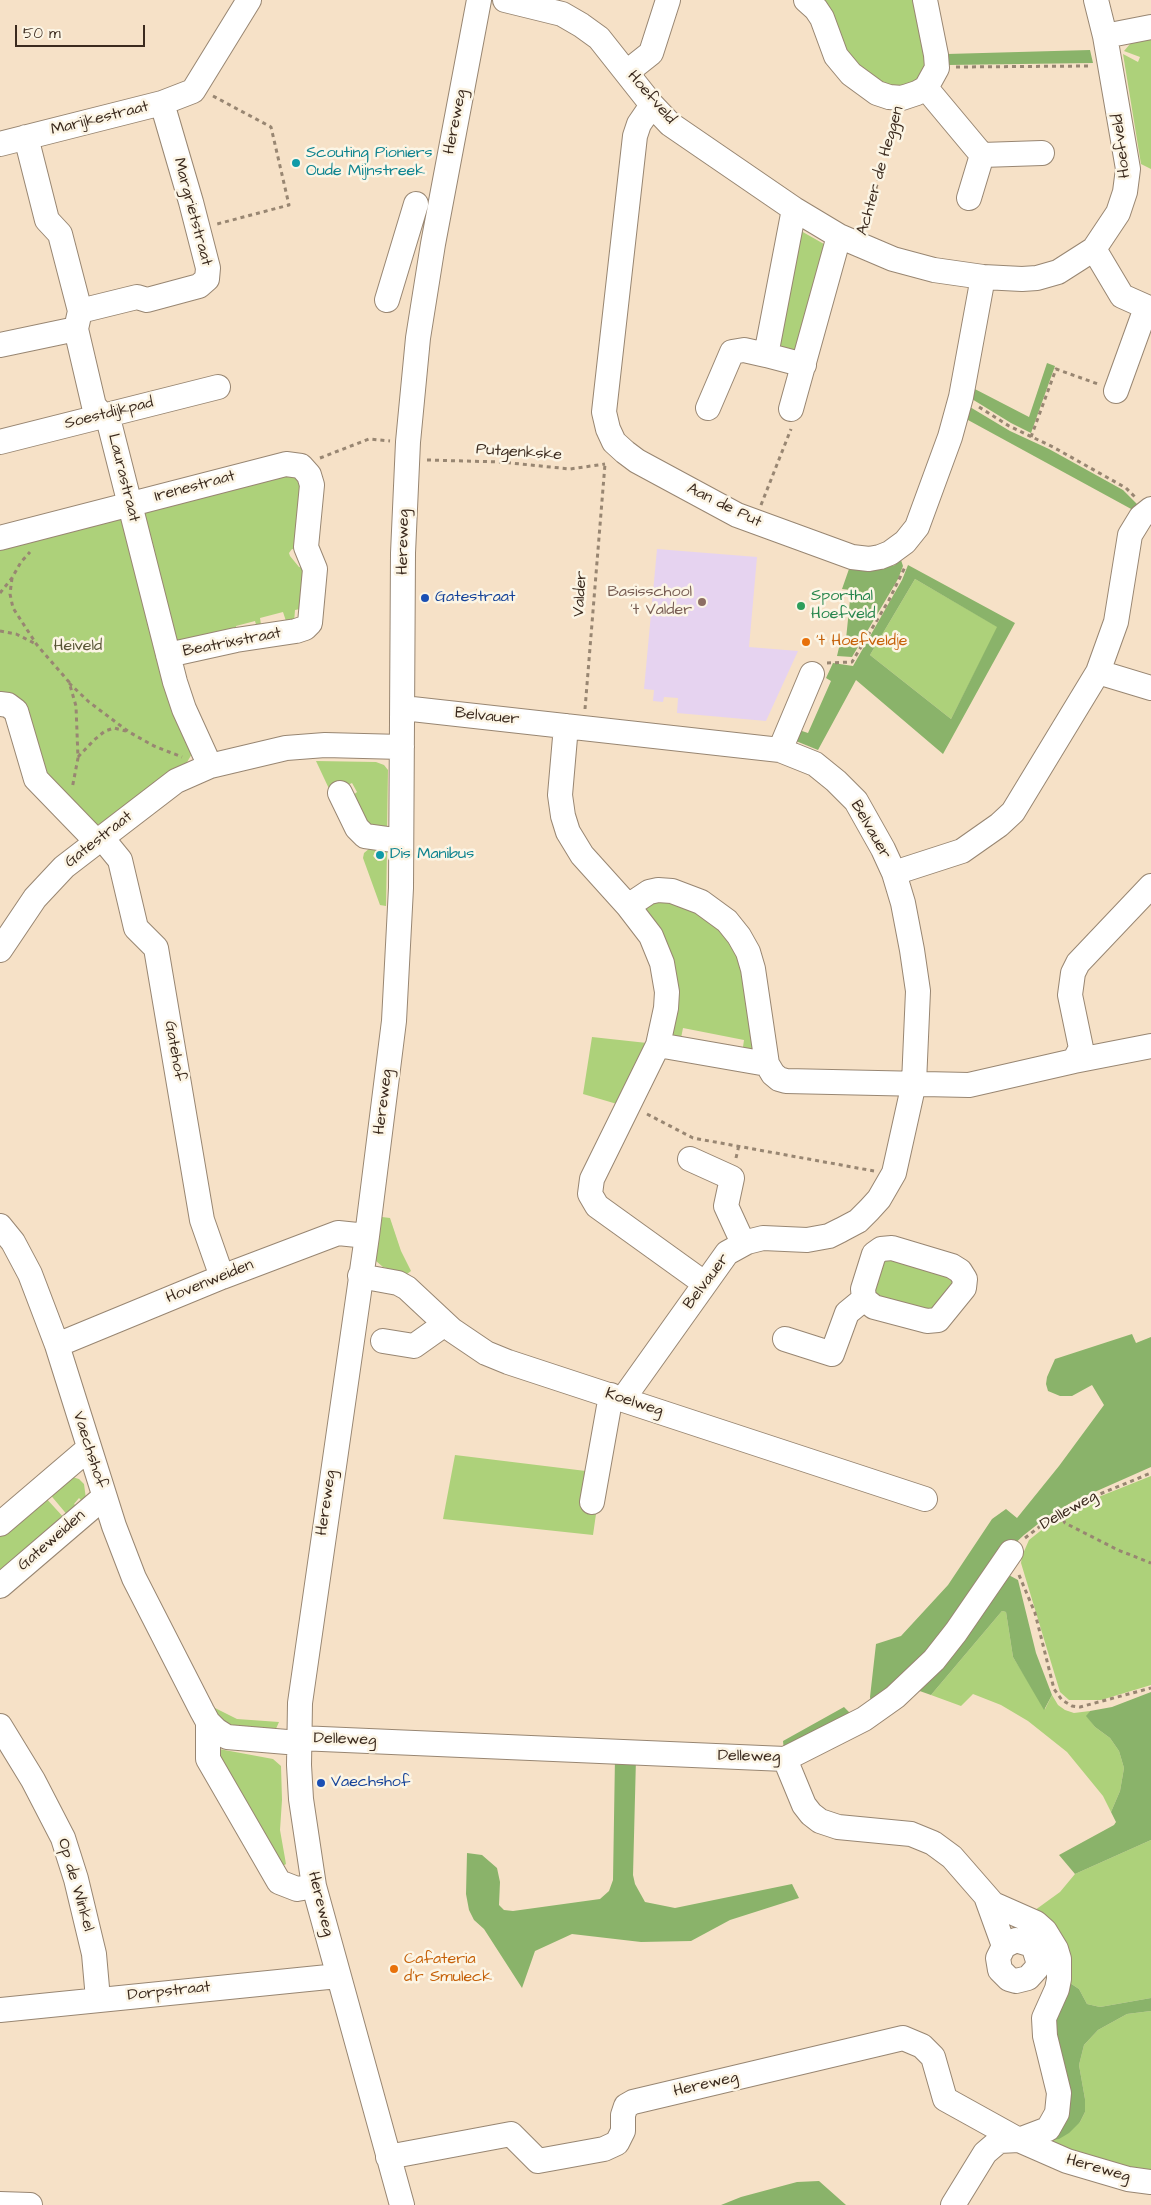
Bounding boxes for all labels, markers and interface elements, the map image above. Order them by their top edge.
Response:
scale bar [18,15,148,47]
text: 50 m [23,23,61,44]
street label: Hoefveld [623,67,679,129]
street label: Hereweg [440,88,472,156]
street label: Marijkestraat [49,98,151,140]
street label: Achter de Heggen [853,104,909,238]
street label: Hoefveld [1109,113,1135,179]
place label: Scouting Pioniers Oude Mijnstreek [306,144,433,182]
street label: Margrietstraat [168,156,216,268]
marker: Scouting Pioniers Oude Mijnstreek [290,157,302,169]
street label: Soestdijkpad [63,394,155,434]
street label: Laurastraat [103,432,143,524]
street label: Putgenkske [475,440,563,466]
street label: Irenestraat [153,467,237,507]
street label: Aan de Put [683,480,765,532]
street label: Hereweg [394,509,414,575]
street label: Valder [570,570,592,618]
place label: Basisschool 't Valder [607,583,692,621]
place label: Sporthal Hoefveld [811,587,876,625]
place label: Gatestraat [435,588,515,608]
marker: Gatestraat [419,592,431,604]
marker: Basisschool 't Valder [696,596,708,608]
marker: Sporthal Hoefveld [795,600,807,612]
street label: Beatrixstraat [181,624,283,662]
place label: 't Hoefveldje [816,632,907,652]
marker: 't Hoefveldje [800,636,812,648]
park label: Heiveld [54,637,102,657]
street label: Belvauer [454,704,520,730]
street label: Belvauer [846,797,894,863]
street label: Gatestraat [61,808,137,872]
place label: Dis Manibus [390,845,474,865]
marker: Dis Manibus [374,849,386,861]
street label: Gatehof [159,1019,189,1083]
street label: Hereweg [370,1068,398,1136]
street label: Belvauer [680,1250,734,1314]
street label: Hovenweiden [164,1256,256,1308]
street label: Koelweg [603,1385,665,1421]
street label: Vaechshof [68,1409,110,1491]
street label: Hereweg [313,1469,341,1537]
street label: Delleweg [1037,1487,1101,1535]
street label: Gateweiden [14,1506,90,1576]
street label: Delleweg [313,1729,377,1751]
street label: Delleweg [718,1747,780,1767]
place label: Vaechshof [331,1773,410,1793]
marker: Vaechshof [315,1777,327,1789]
street label: Op de Winkel [53,1836,97,1934]
street label: Hereweg [303,1870,337,1938]
place label: Cafateria d'r Smuleck [404,1950,492,1988]
marker: Cafateria d'r Smuleck [388,1963,400,1975]
street label: Dorpstraat [127,1978,211,2006]
street label: Hereweg [672,2068,740,2102]
street label: Hereweg [1064,2151,1132,2187]

